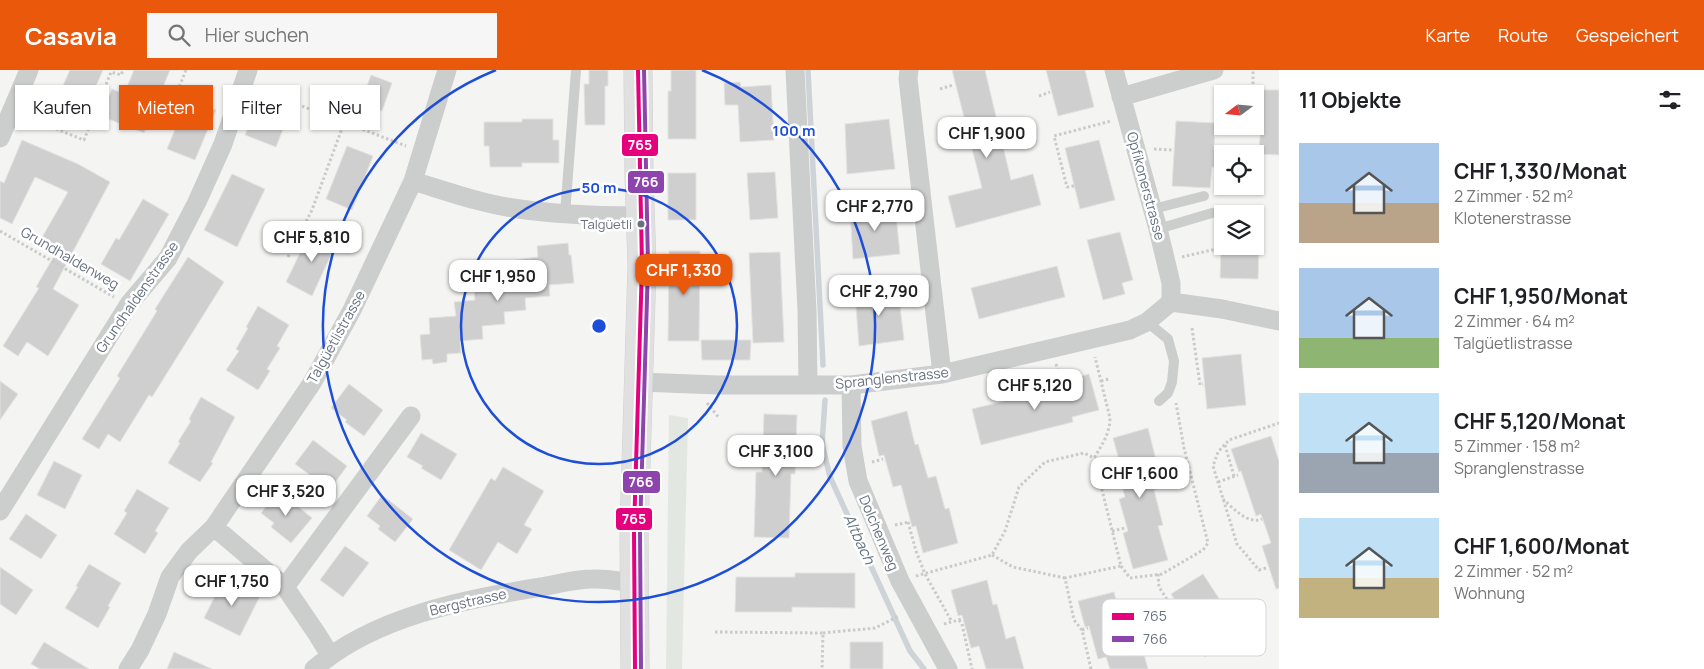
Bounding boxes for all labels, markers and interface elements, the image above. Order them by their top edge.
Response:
search box [147,13,497,58]
text: Casavia [25,19,117,52]
icon: search [165,21,193,49]
text: Hier suchen [205,22,309,48]
text: Karte [1425,23,1470,47]
text: Route [1498,23,1548,47]
text: Gespeichert [1576,23,1679,47]
chip: Kaufen [15,85,109,130]
chip: Mieten [119,85,213,130]
chip: Filter [223,85,300,130]
chip: Neu [310,85,380,130]
north arrow [1214,85,1264,135]
map controls [1214,85,1264,255]
text: 11 Objekte [1299,86,1401,114]
icon: filters [1656,86,1684,114]
pin: CHF 1,900 [930,116,1044,159]
text: 100 m [773,120,815,141]
text: CHF 1,900 [948,122,1026,144]
street label: Opfikonerstrasse [1123,130,1170,242]
line badge: 765 [621,133,659,157]
text: 765 [628,135,652,154]
button: locate [1214,145,1264,195]
text: CHF 1,330/Monat [1454,157,1627,185]
icon: home [1339,163,1399,223]
line badge: 766 [627,170,665,194]
text: 766 [634,172,658,191]
text: 50 m [581,177,617,198]
text: 2 Zimmer · 52 m² [1454,185,1573,207]
pin: CHF 2,770 [818,190,932,232]
text: CHF 2,770 [836,195,914,217]
button: layers [1214,205,1264,255]
text: Klotenerstrasse [1454,207,1571,229]
place label: Talgüetli [581,215,632,233]
marker: Talgüetli [636,219,646,229]
pin: CHF 5,810 [255,220,369,263]
street label: Grundhaldenweg [18,222,123,293]
text: CHF 5,810 [274,226,350,248]
street label: Grundhaldenstrasse [91,237,182,356]
pin: CHF 1,330 [627,254,741,296]
text: CHF 1,330 [646,259,722,281]
pin: CHF 1,950 [441,260,555,302]
text: CHF 1,950 [460,265,536,287]
pin: CHF 2,790 [822,274,936,317]
text: CHF 2,790 [840,280,918,302]
text: CHF 1,950/Monat [1454,282,1628,310]
street label: Talgüetlistrasse [302,287,369,387]
icon: home [1339,288,1399,348]
text: 2 Zimmer · 64 m² [1454,310,1575,332]
centre of rings [590,317,608,335]
text: Talgüetlistrasse [1454,332,1573,354]
street label: Spranglenstrasse [834,362,950,393]
pin: CHF 5,120 [978,368,1092,411]
text: CHF 5,120 [998,374,1072,396]
text: CHF 5,120/Monat [1454,407,1626,435]
icon: home [1339,413,1399,473]
pin: CHF 3,100 [719,434,833,477]
text: 5 Zimmer · 158 m² [1454,435,1580,457]
text: CHF 3,100 [738,440,814,462]
pin: CHF 1,600 [1083,456,1197,499]
text: Spranglenstrasse [1454,457,1584,479]
text: CHF 1,600 [1101,462,1179,484]
line badge: 766 [622,470,661,494]
text: 766 [629,472,653,491]
pin: CHF 3,520 [229,474,343,517]
text: CHF 3,520 [247,480,325,502]
street label: Dolchenweg [855,492,904,573]
line badge: 765 [615,507,653,531]
text: 765 [622,509,646,528]
water label: Altbach [839,510,881,568]
text: CHF 1,600/Monat [1454,532,1630,560]
icon: home [1339,538,1399,598]
text: 2 Zimmer · 52 m² [1454,560,1573,582]
pin: CHF 1,750 [175,564,289,607]
text: CHF 1,750 [195,570,269,592]
text: Wohnung [1454,582,1525,604]
street label: Bergstrasse [428,583,508,620]
legend [1102,599,1266,656]
text: 765 [1143,606,1167,625]
text: 766 [1143,629,1167,648]

